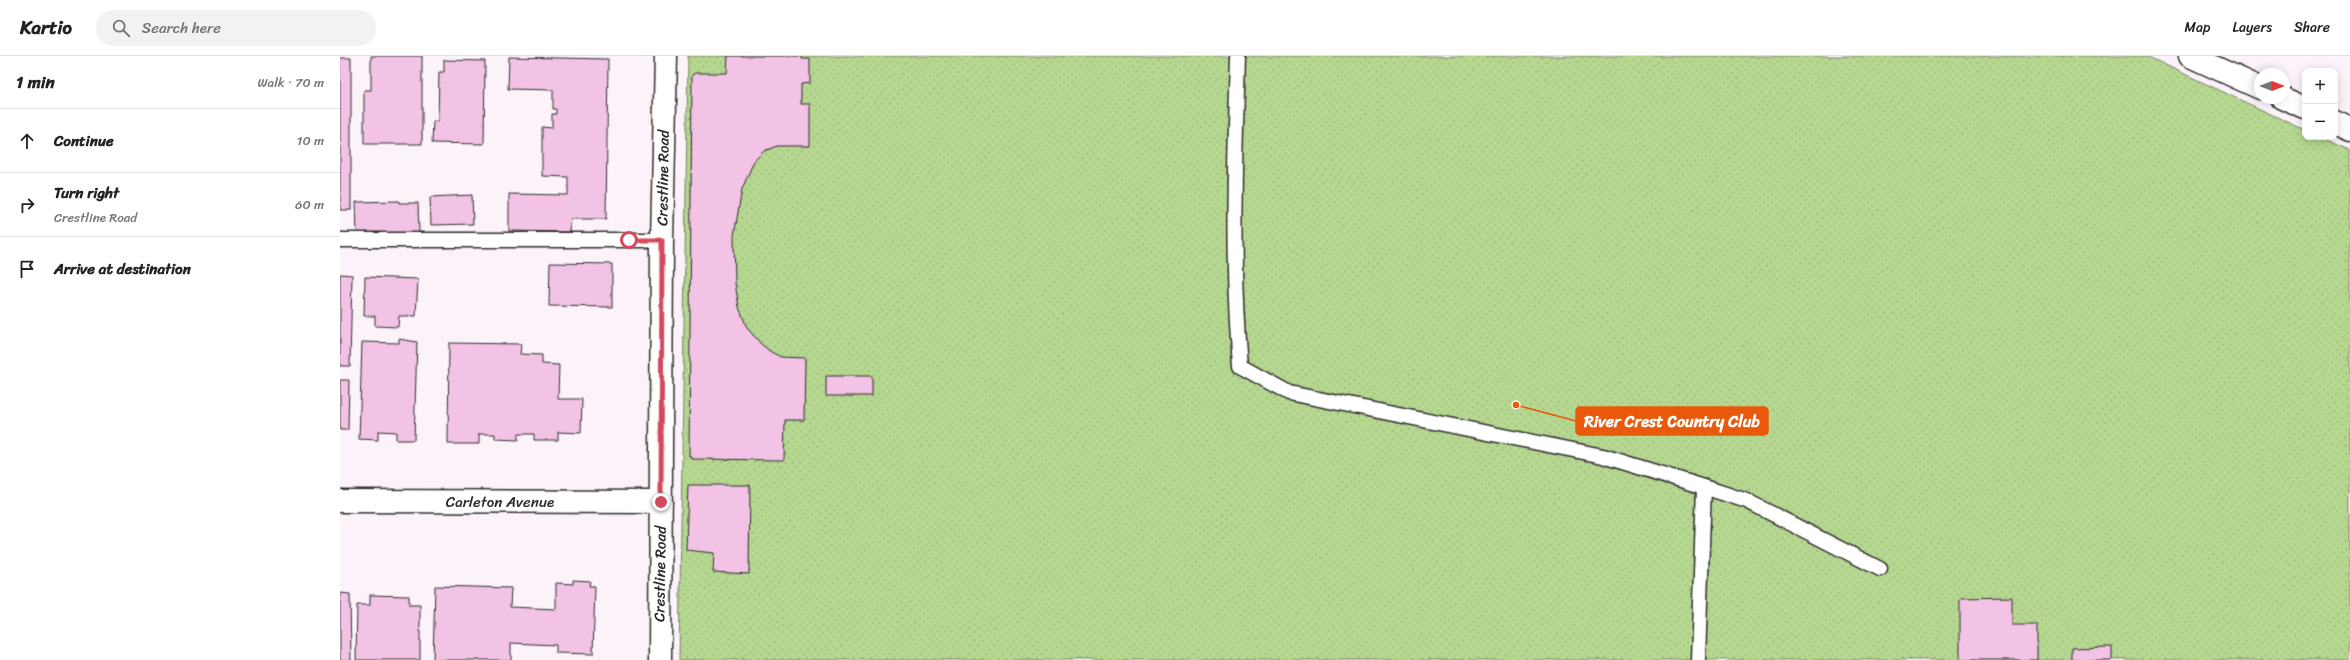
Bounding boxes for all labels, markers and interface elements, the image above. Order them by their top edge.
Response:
search box [96,10,376,46]
text: Kartio [20,11,72,44]
text: Search here [142,15,221,41]
text: Map [2185,15,2210,40]
text: Layers [2232,15,2272,40]
text: Share [2294,15,2330,40]
icon: search [110,17,132,39]
text: 1 min [16,67,55,97]
north arrow [2254,68,2290,104]
map controls [2302,68,2338,140]
button: + [2302,68,2338,104]
text: Walk · 70 m [258,71,324,94]
button: − [2302,104,2338,140]
text: Continue [54,128,114,154]
text: 10 m [297,129,324,152]
street label: Crestline Road [649,129,677,226]
icon: ahead [16,130,38,152]
text: Turn right [54,180,119,206]
text: 60 m [295,193,324,216]
icon: right [16,194,38,216]
text: Crestline Road [54,206,137,229]
route start [620,231,638,249]
text: Arrive at destination [54,256,191,282]
icon: arrive [16,258,38,280]
callout: River Crest Country Club [1576,407,1768,435]
text: River Crest Country Club [1583,407,1760,436]
street label: Carleton Avenue [446,489,554,515]
route end [652,493,670,511]
street label: Crestline Road [646,525,674,622]

